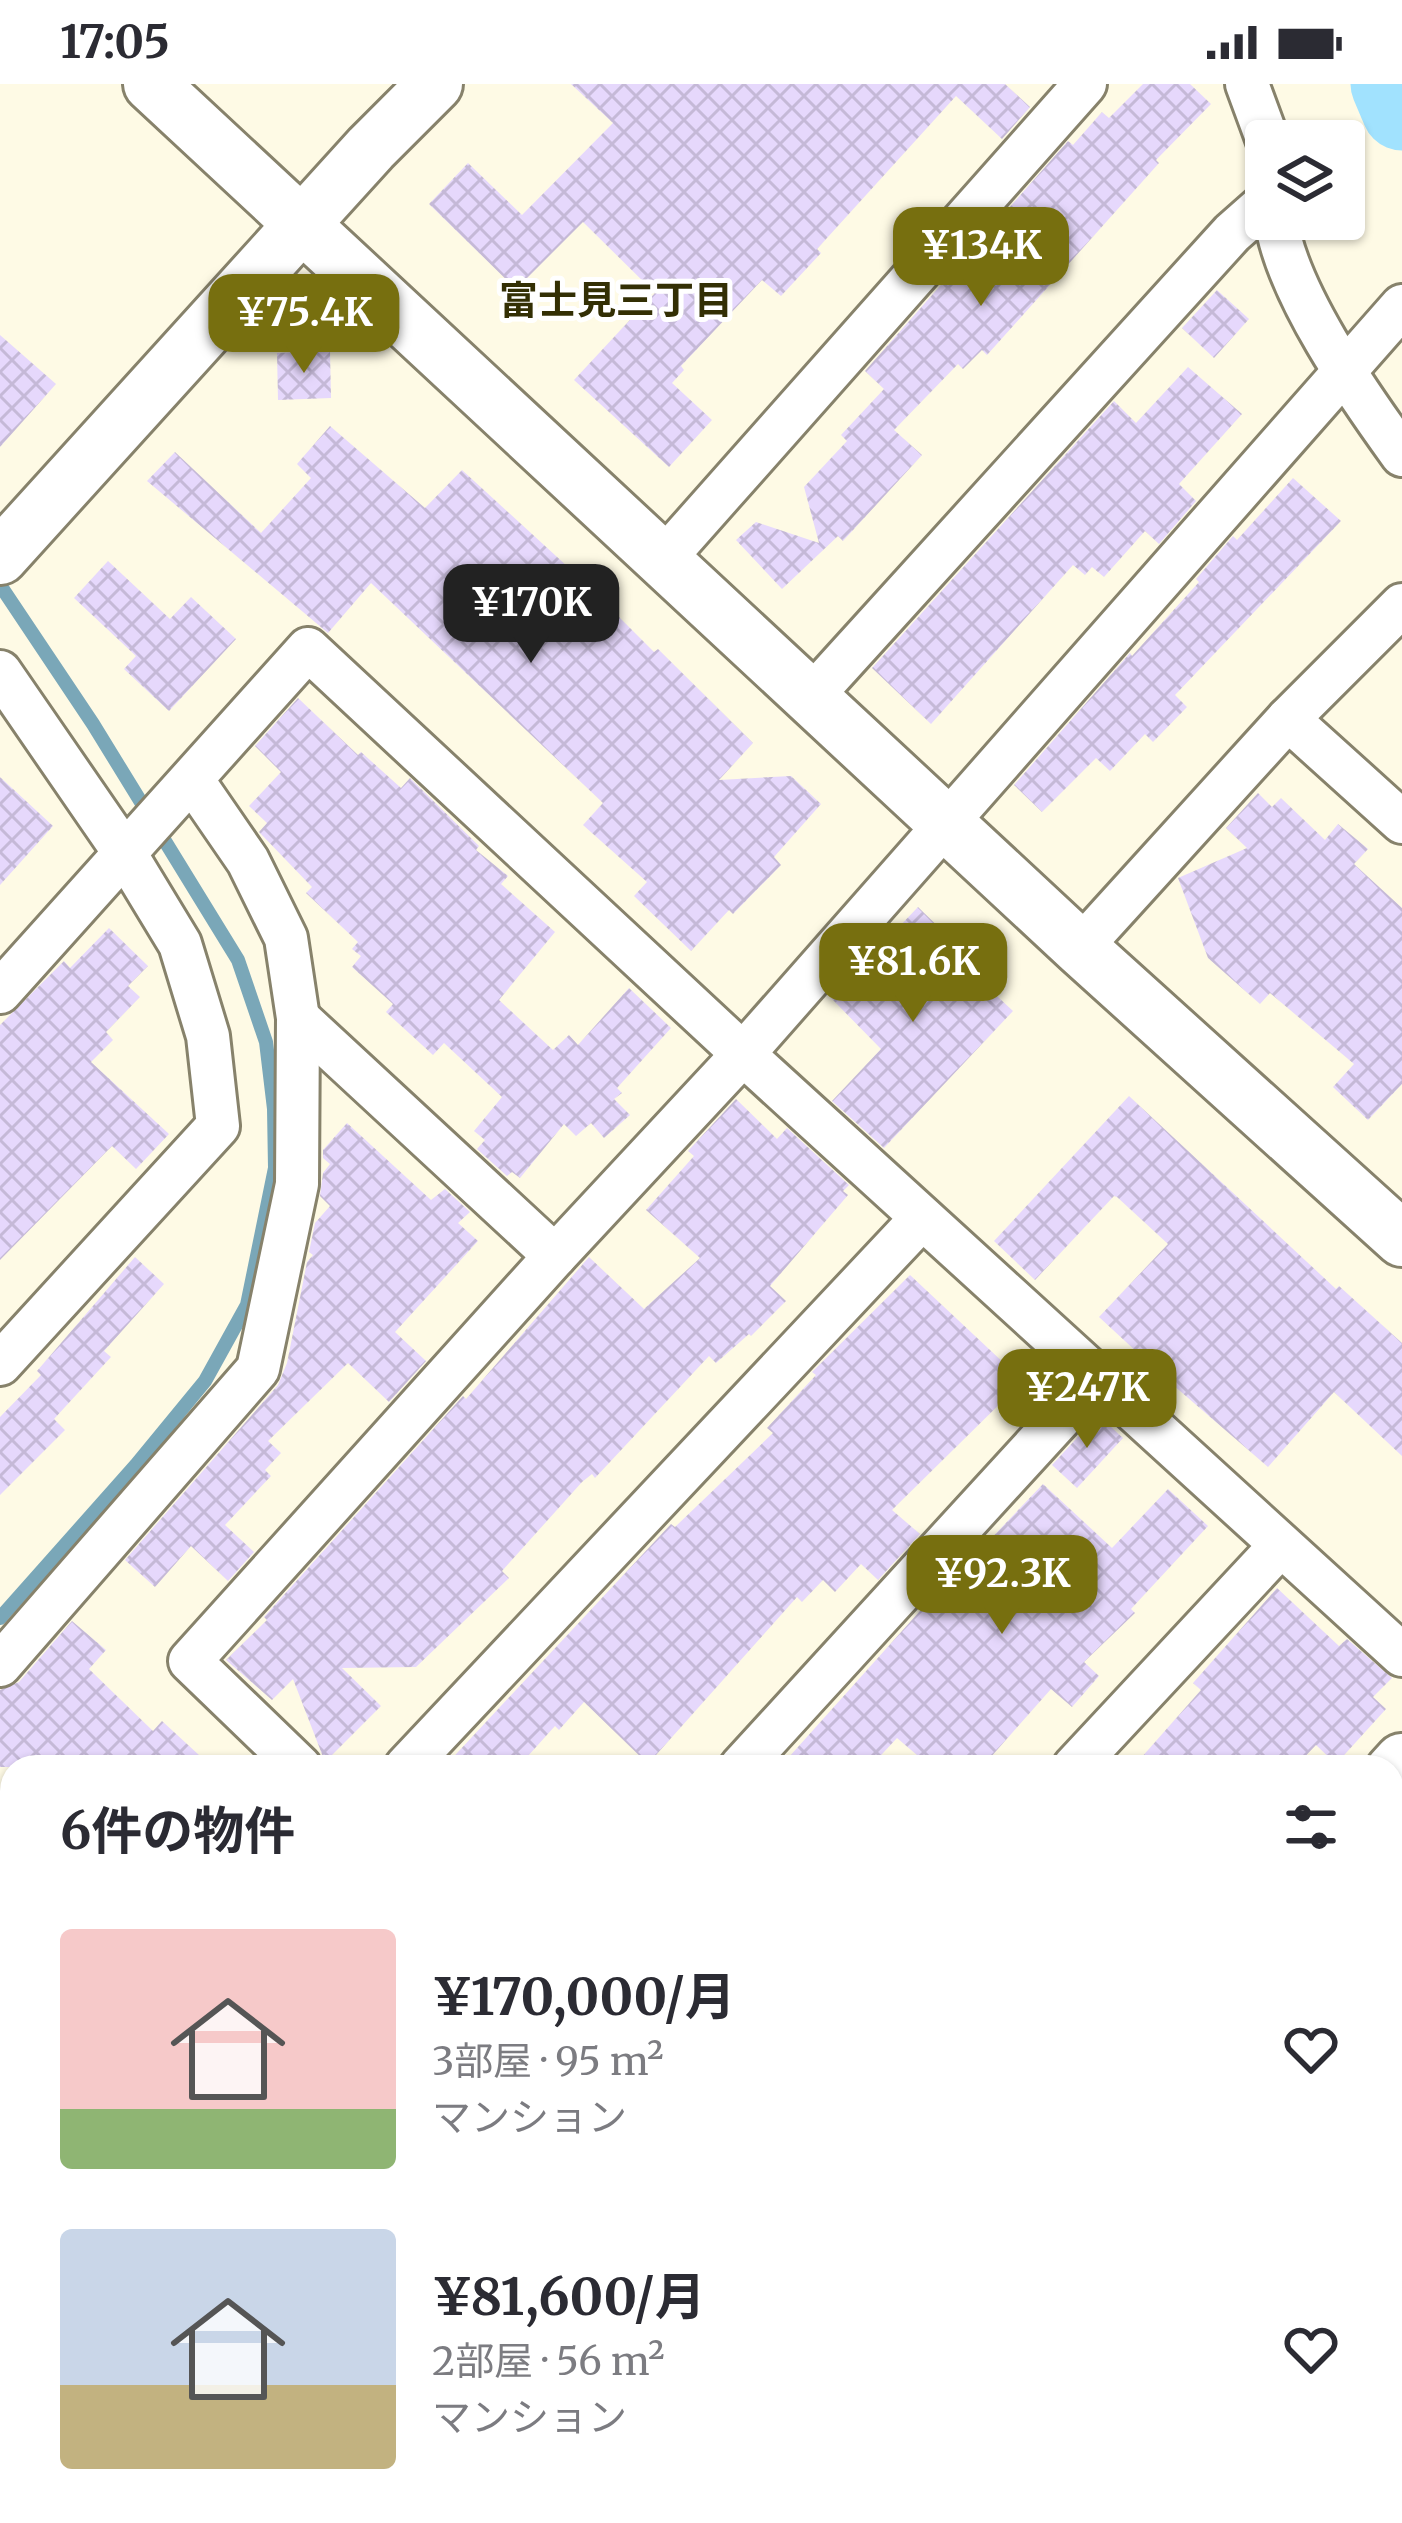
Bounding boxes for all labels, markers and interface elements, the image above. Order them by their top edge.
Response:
text: 17:05 [60,14,170,70]
map controls [1245,120,1365,240]
button: layers [1245,120,1365,240]
pin: ¥134K [897,207,1065,309]
text: ¥134K [920,221,1042,270]
pin: ¥75.4K [206,274,402,376]
district label: 富士見三丁目 [499,276,733,325]
text: ¥75.4K [235,288,373,337]
pin: ¥170K [447,564,615,666]
text: ¥170K [470,578,592,627]
pin: ¥81.6K [815,923,1011,1025]
text: ¥81.6K [846,937,980,986]
pin: ¥247K [1003,1349,1171,1451]
text: ¥247K [1024,1363,1150,1412]
pin: ¥92.3K [904,1535,1100,1637]
text: ¥92.3K [934,1549,1070,1598]
icon: filters [1278,1794,1344,1860]
text: 6件の物件 [60,1799,295,1863]
text: ¥170,000/月 [432,1965,736,2029]
icon: home [156,1977,300,2121]
icon: heart [1278,2016,1344,2082]
text: 3部屋 · 95 m² [432,2037,664,2086]
text: マンション [432,2093,627,2142]
text: ¥81,600/月 [432,2265,706,2329]
icon: home [156,2277,300,2421]
icon: heart [1278,2316,1344,2382]
text: 2部屋 · 56 m² [432,2337,665,2386]
text: マンション [432,2393,627,2442]

